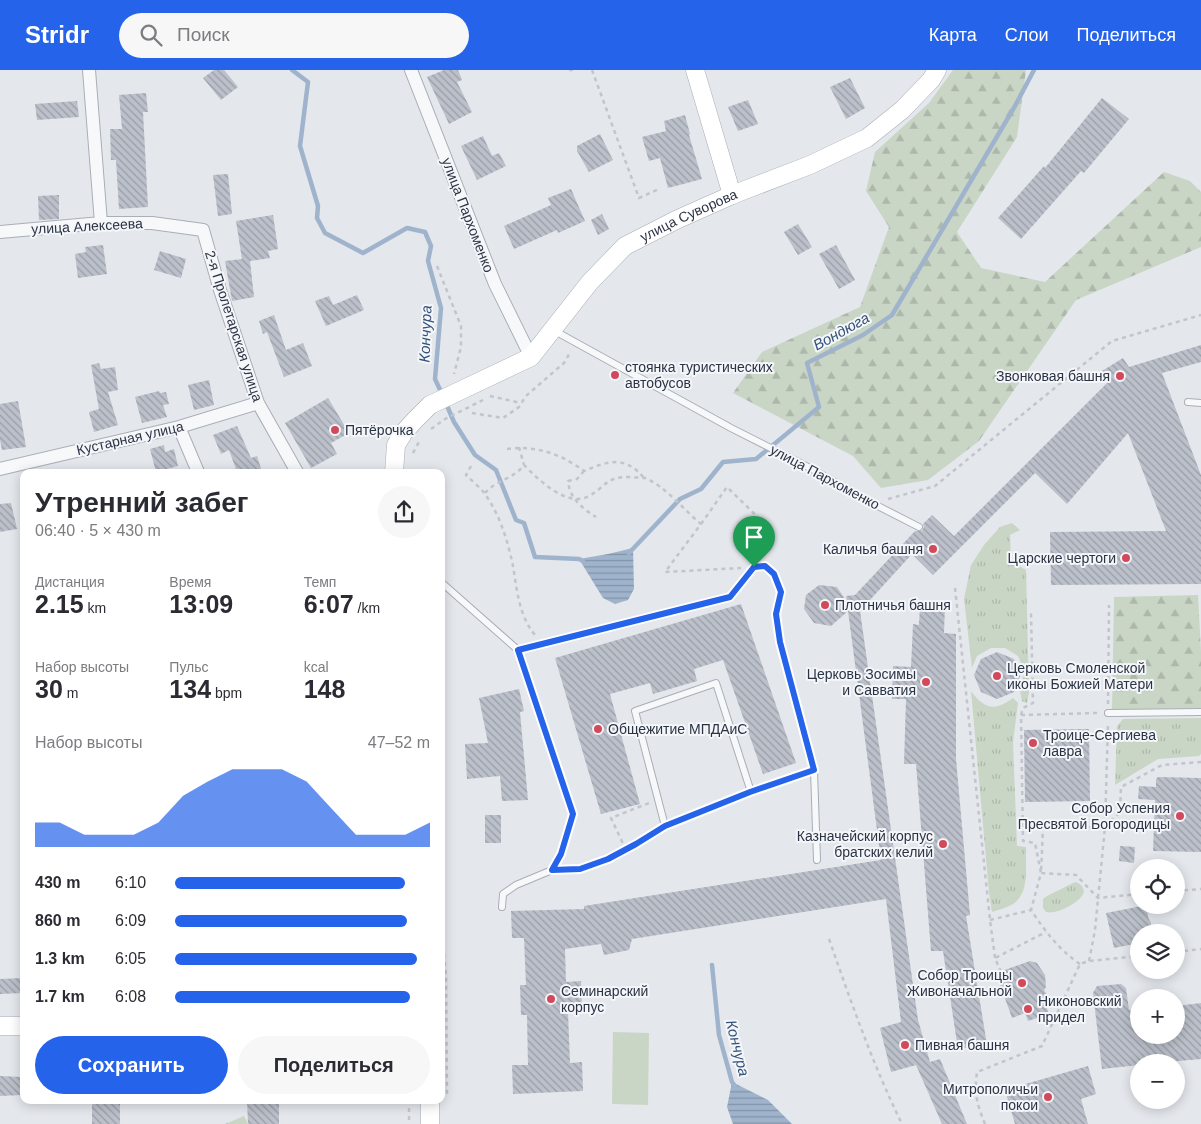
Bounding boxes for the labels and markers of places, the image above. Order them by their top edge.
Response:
place label: стоянка туристических автобусов [625,359,773,391]
place label: Звонковая башня [996,368,1110,384]
marker: стоянка туристических автобусов [609,369,621,381]
marker: Звонковая башня [1114,370,1126,382]
place label: Пятёрочка [345,422,414,438]
marker: Пятёрочка [329,424,341,436]
pin [733,516,775,567]
place label: Каличья башня [823,541,923,557]
marker: Каличья башня [927,543,939,555]
place label: Царские чертоги [1008,550,1116,566]
marker: Царские чертоги [1120,552,1132,564]
place label: Плотничья башня [835,597,951,613]
marker: Плотничья башня [819,599,831,611]
place label: Церковь Смоленской иконы Божией Матери [1007,660,1153,692]
place label: Церковь Зосимы и Савватия [807,666,916,698]
marker: Церковь Смоленской иконы Божией Матери [991,670,1003,682]
marker: Церковь Зосимы и Савватия [920,676,932,688]
place label: Общежитие МПДАиС [608,721,747,737]
marker: Общежитие МПДАиС [592,723,604,735]
place label: Троице-Сергиева лавра [1043,727,1156,759]
marker: Троице-Сергиева лавра [1027,737,1039,749]
place label: Собор Успения Пресвятой Богородицы [1018,800,1170,832]
marker: Собор Успения Пресвятой Богородицы [1174,810,1186,822]
place label: Казначейский корпус братских келий [797,828,933,860]
marker: Казначейский корпус братских келий [937,838,949,850]
place label: Собор Троицы Живоначальной [907,967,1012,999]
marker: Собор Троицы Живоначальной [1016,977,1028,989]
place label: Семинарский корпус [561,983,648,1015]
marker: Семинарский корпус [545,993,557,1005]
place label: Никоновский придел [1038,993,1122,1025]
marker: Никоновский придел [1022,1003,1034,1015]
place label: Пивная башня [915,1037,1009,1053]
marker: Пивная башня [899,1039,911,1051]
place label: Митрополичьи покои [943,1081,1038,1113]
marker: Митрополичьи покои [1042,1091,1054,1103]

